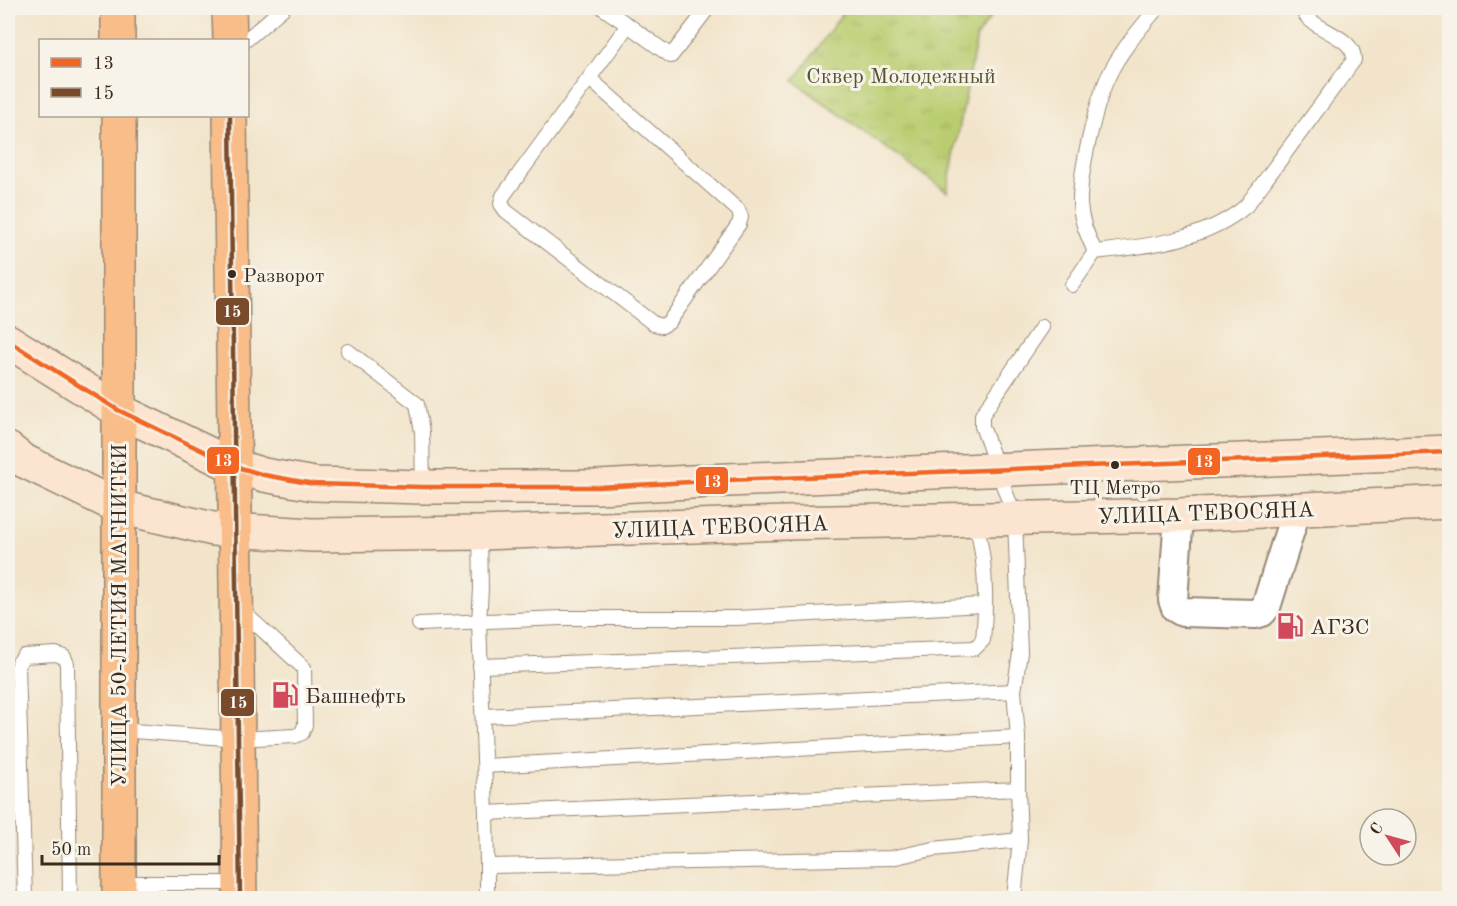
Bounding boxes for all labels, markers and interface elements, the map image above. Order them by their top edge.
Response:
legend [39,39,249,117]
text: 13 [93,55,114,73]
park label: Сквер Молодежный [806,66,996,88]
text: 15 [93,85,114,103]
place label: Разворот [243,267,324,287]
marker: Разворот [226,268,238,280]
line badge: 15 [215,297,250,326]
text: 15 [223,305,241,321]
street label: УЛИЦА 50-ЛЕТИЯ МАГНИТКИ [109,443,131,787]
line badge: 13 [206,446,240,475]
line badge: 13 [1187,447,1221,476]
text: 13 [214,454,232,470]
text: 13 [1195,455,1213,471]
marker: ТЦ Метро [1109,459,1121,471]
line badge: 13 [695,466,729,495]
text: 13 [703,475,721,491]
place label: ТЦ Метро [1069,479,1161,499]
street label: УЛИЦА ТЕВОСЯНА [1097,499,1315,529]
street label: УЛИЦА ТЕВОСЯНА [611,513,829,543]
fuel station icon: АГЗС [1275,611,1305,641]
place label: АГЗС [1310,617,1370,639]
fuel station icon: Башнефть [270,680,300,710]
place label: Башнефть [305,686,406,708]
line badge: 15 [220,688,255,717]
text: 15 [229,696,247,712]
north arrow [1358,807,1418,867]
text: С [1368,820,1387,838]
scale bar [42,828,219,866]
text: 50 m [51,841,91,859]

